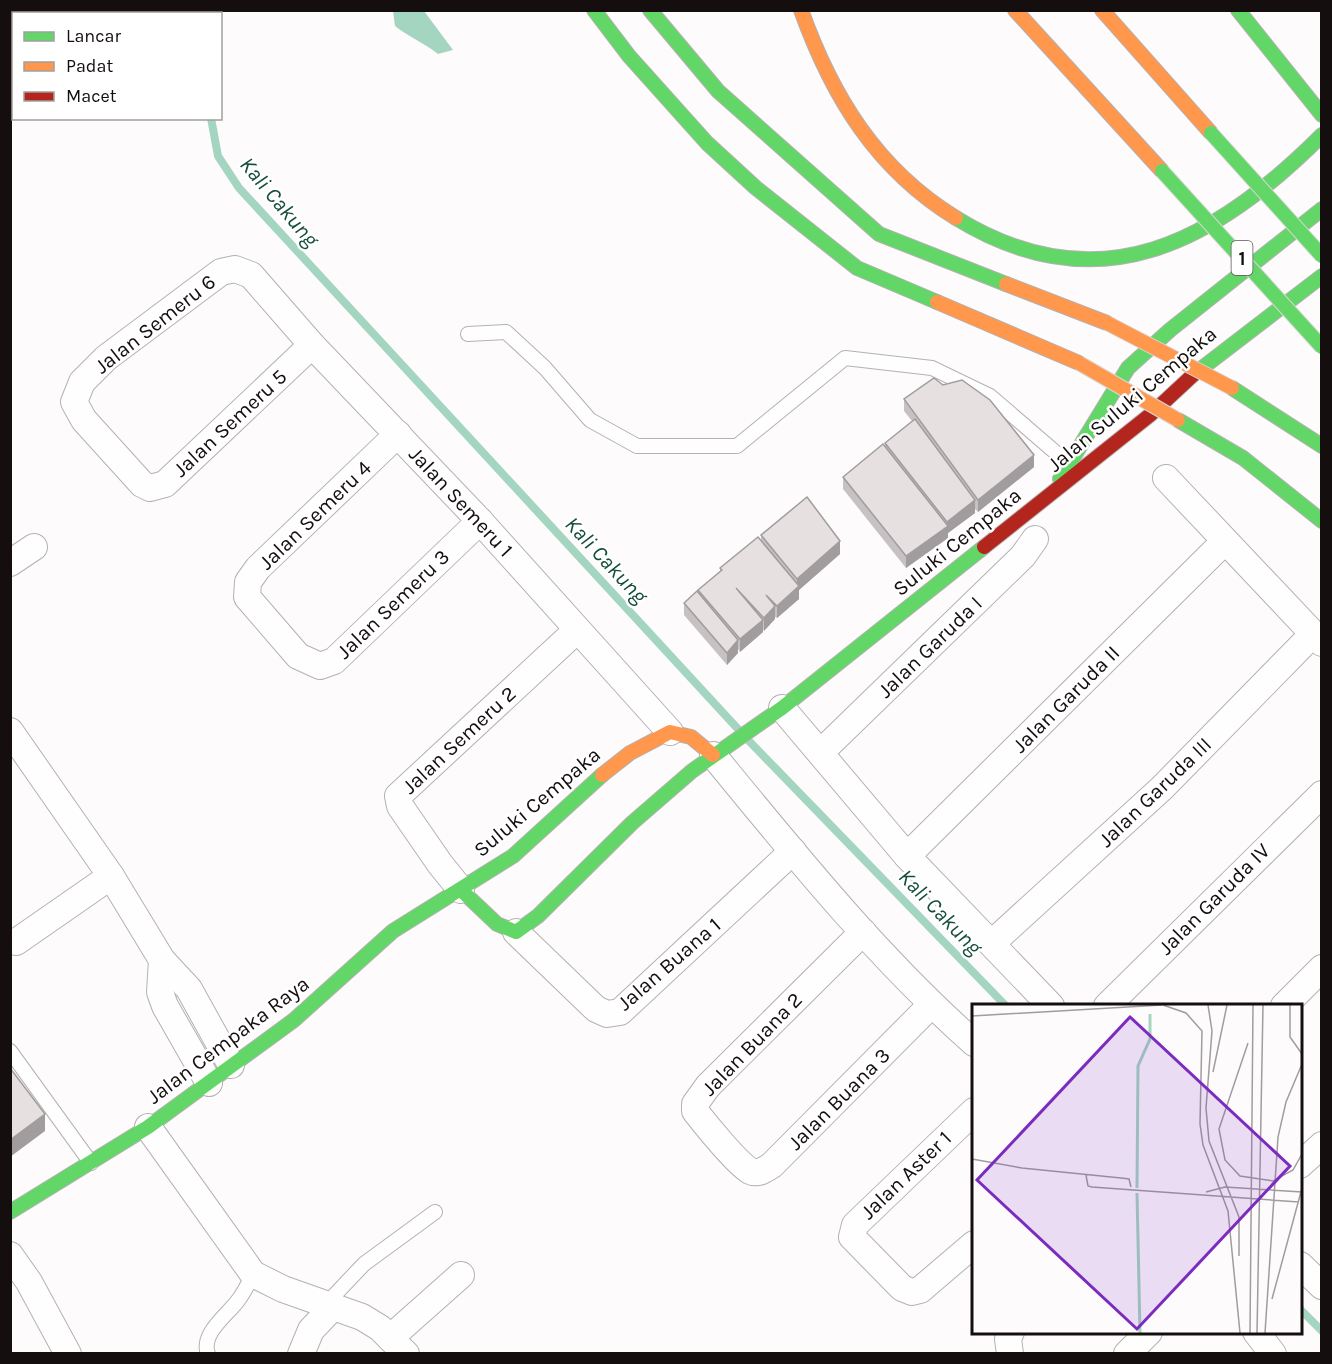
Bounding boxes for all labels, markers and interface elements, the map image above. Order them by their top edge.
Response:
legend [12,12,222,120]
text: Lancar [66,25,121,47]
text: Padat [66,55,113,77]
text: Macet [66,85,117,107]
water label: Kali Cakung [234,152,324,253]
road number: 1 [1232,241,1252,275]
street label: Jalan Semeru 6 [90,269,220,379]
street label: Jalan Suluki Cempaka [1043,321,1221,477]
street label: Jalan Semeru 5 [168,364,292,482]
street label: Jalan Semeru 1 [404,442,518,562]
street label: Jalan Semeru 4 [254,455,376,574]
street label: Suluki Cempaka [888,483,1026,601]
water label: Kali Cakung [559,511,653,609]
street label: Jalan Semeru 3 [332,544,454,664]
street label: Jalan Garuda I [873,591,987,703]
street label: Jalan Garuda II [1008,641,1124,757]
street label: Jalan Semeru 2 [397,681,521,799]
street label: Jalan Garuda III [1094,732,1216,852]
street label: Suluki Cempaka [469,742,605,862]
street label: Jalan Garuda IV [1153,838,1275,960]
water label: Kali Cakung [893,864,988,961]
street label: Jalan Buana 1 [613,913,725,1015]
street label: Jalan Cempaka Raya [142,971,314,1109]
street label: Jalan Buana 2 [697,988,807,1100]
inset map [972,1004,1302,1334]
street label: Jalan Buana 3 [783,1043,895,1155]
street label: Jalan Aster 1 [856,1126,956,1224]

